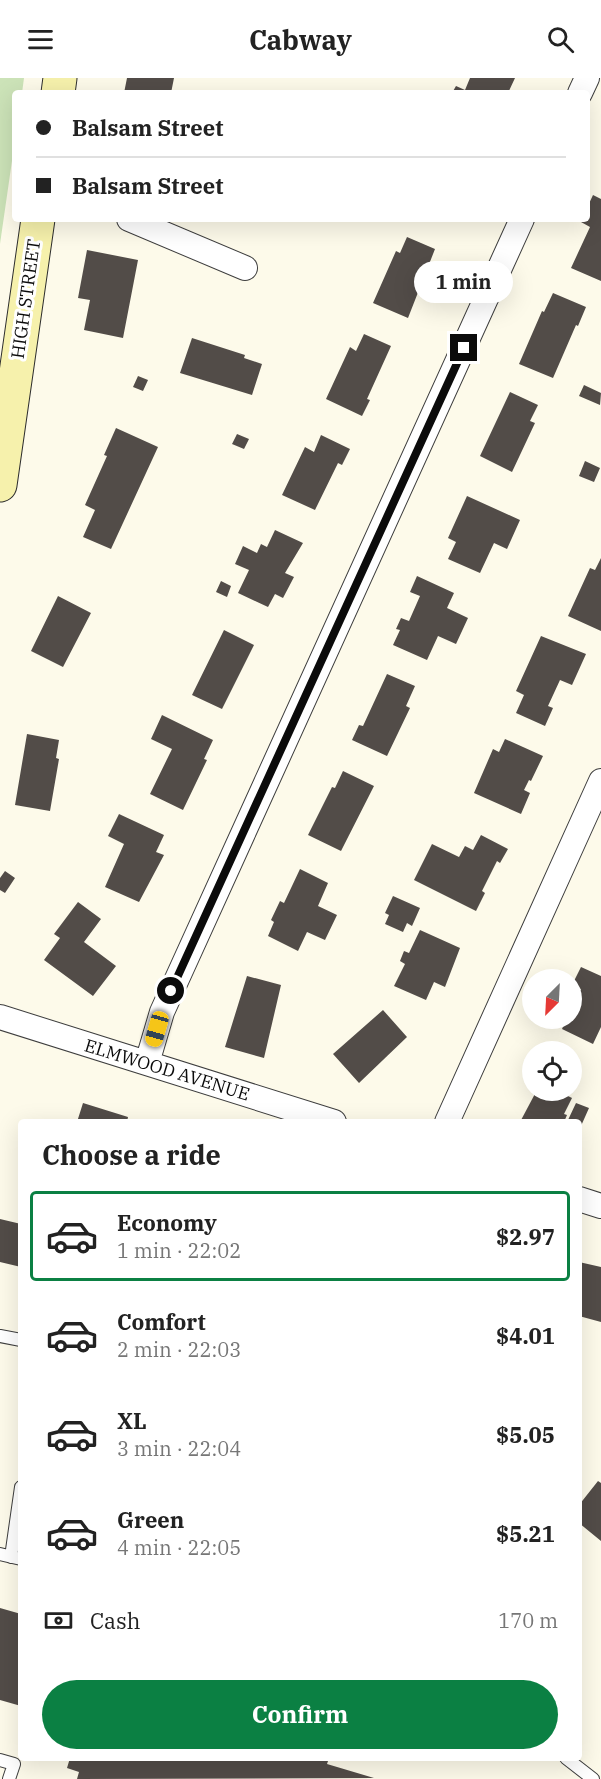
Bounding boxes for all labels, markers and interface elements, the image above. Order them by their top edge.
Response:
text: Cabway [249,22,352,57]
icon: menu [24,23,57,56]
icon: search [544,23,577,56]
text: Balsam Street [72,113,223,142]
text: Balsam Street [72,171,223,200]
street label: HIGH STREET [6,237,45,360]
callout: 1 min [414,261,514,303]
text: 1 min [436,268,492,295]
route end [450,334,477,361]
north arrow [522,969,582,1029]
map controls [522,969,582,1101]
route start [157,977,184,1004]
car [143,1009,171,1049]
street label: ELMWOOD AVENUE [82,1033,253,1106]
button: locate [522,1041,582,1101]
text: Choose a ride [42,1137,221,1172]
text: Economy [117,1208,217,1237]
icon: car [45,1209,99,1263]
text: $2.97 [496,1222,555,1251]
text: 1 min · 22:02 [117,1237,241,1264]
text: Comfort [117,1307,206,1336]
icon: car [45,1308,99,1362]
text: $4.01 [496,1321,555,1350]
text: 2 min · 22:03 [117,1336,241,1363]
text: XL [117,1406,147,1435]
icon: car [45,1407,99,1461]
text: $5.05 [496,1420,555,1449]
text: 3 min · 22:04 [117,1435,241,1462]
text: Green [117,1505,184,1534]
icon: car [45,1506,99,1560]
text: $5.21 [496,1519,555,1548]
text: 4 min · 22:05 [117,1534,241,1561]
icon: cash [42,1604,75,1637]
text: Cash [90,1606,141,1635]
text: 170 m [498,1607,558,1634]
button: Confirm [42,1680,558,1749]

